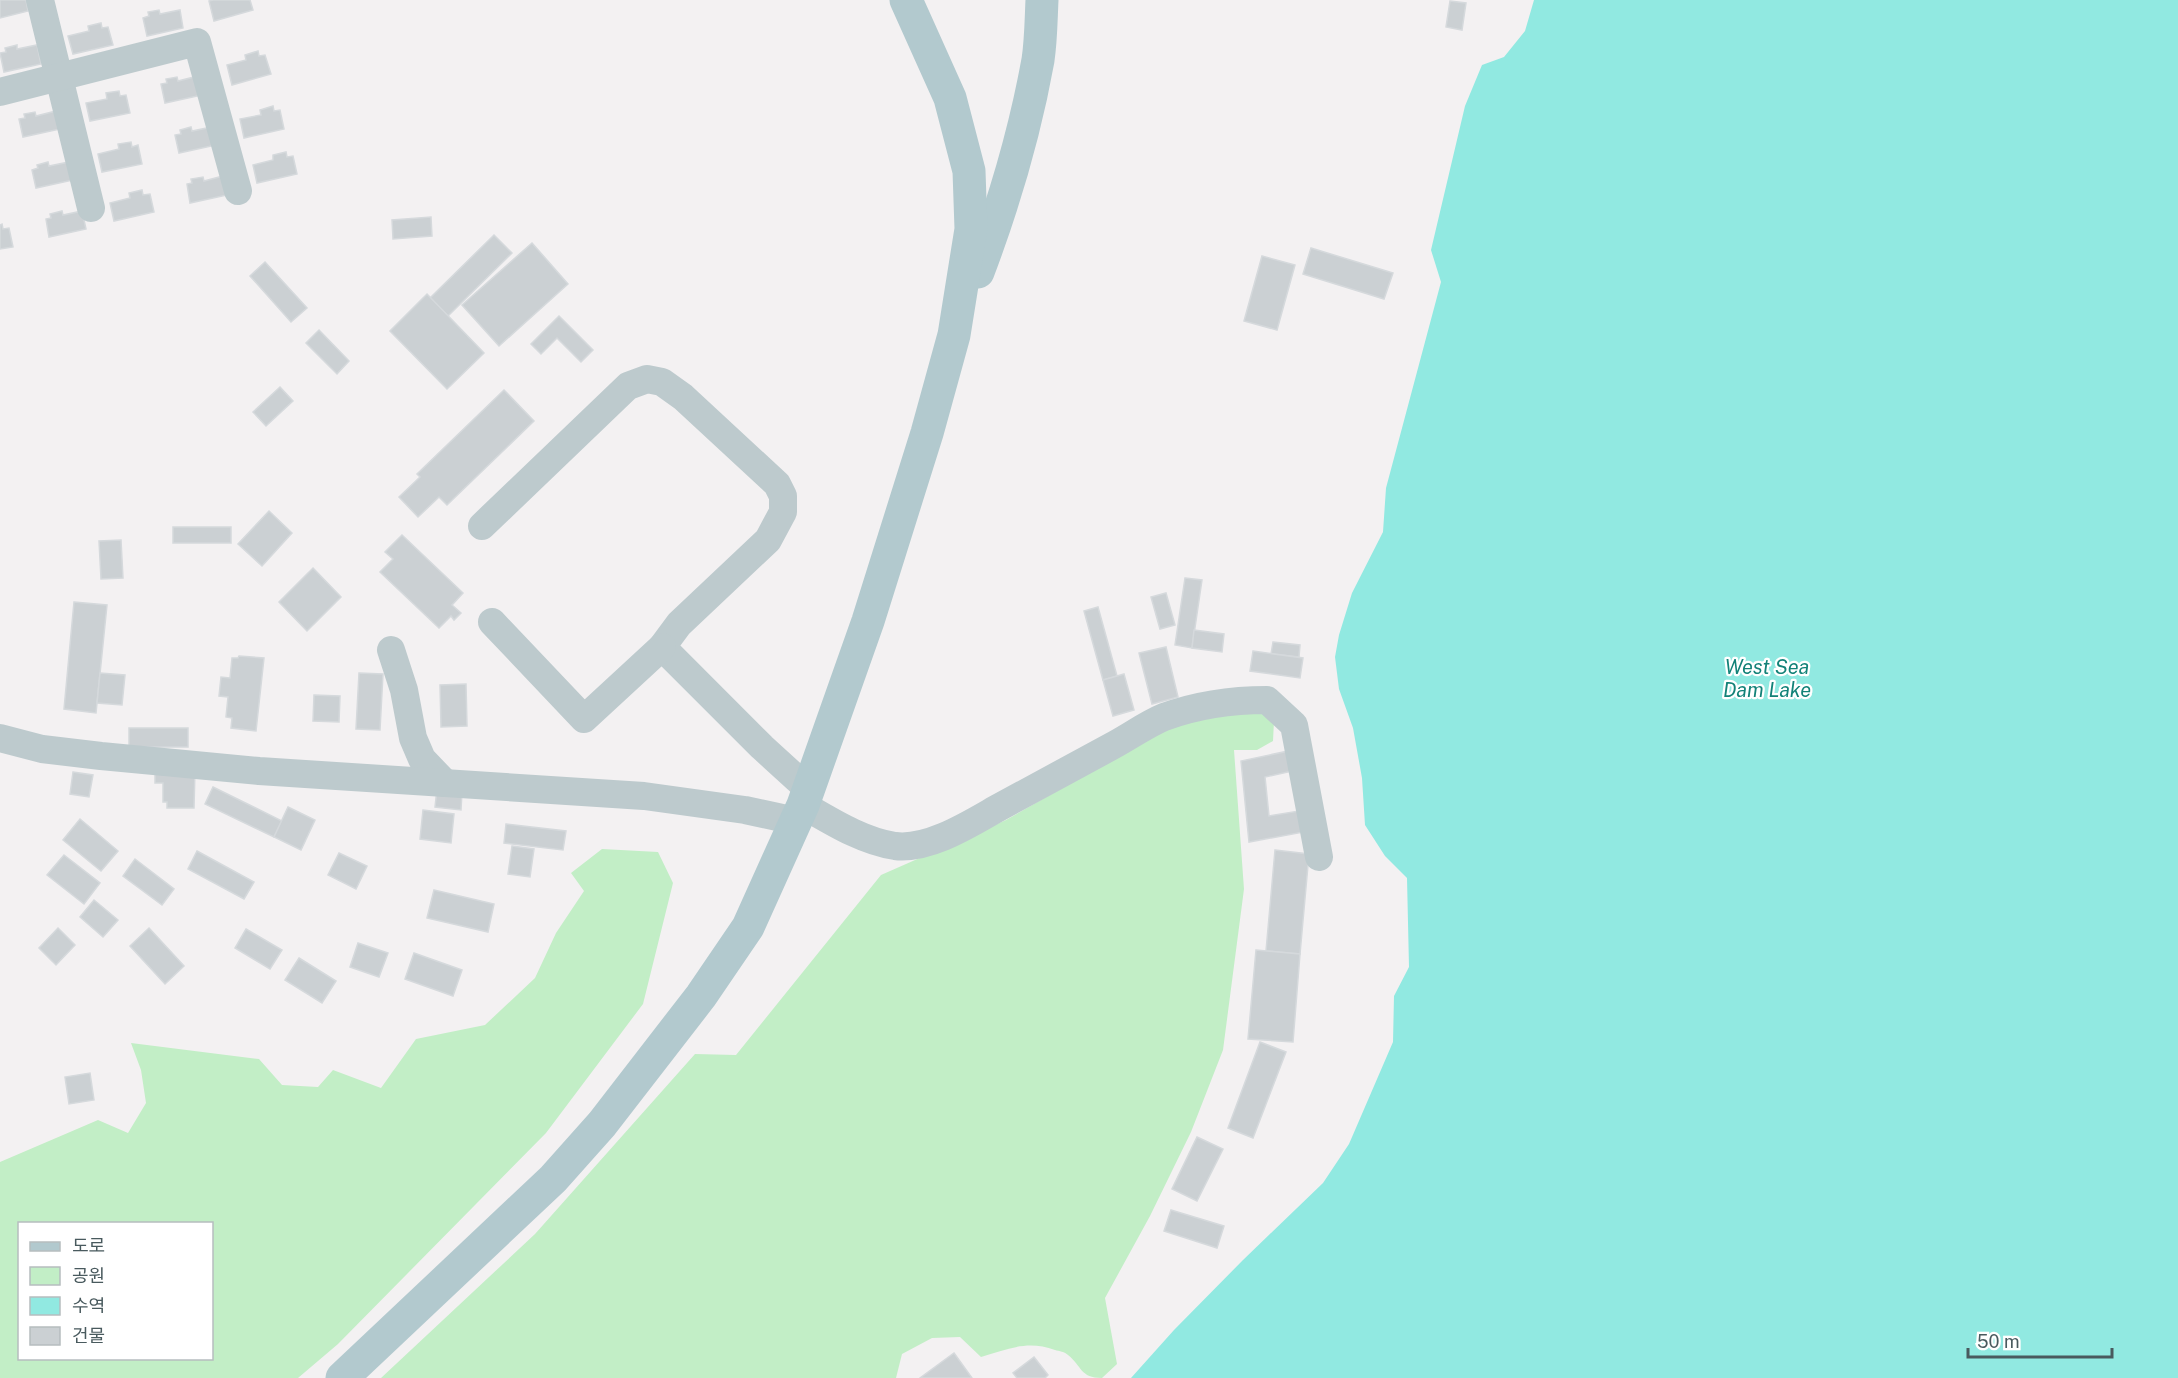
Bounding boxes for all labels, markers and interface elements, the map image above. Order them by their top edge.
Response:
water label: West Sea Dam Lake [1723,655,1811,702]
legend [18,1222,213,1360]
text: 도로 [72,1235,105,1256]
text: 공원 [72,1265,105,1286]
text: 수역 [72,1295,105,1316]
scale bar [1968,1321,2112,1359]
text: 건물 [72,1325,105,1346]
text: 50 m [1977,1331,2020,1352]

